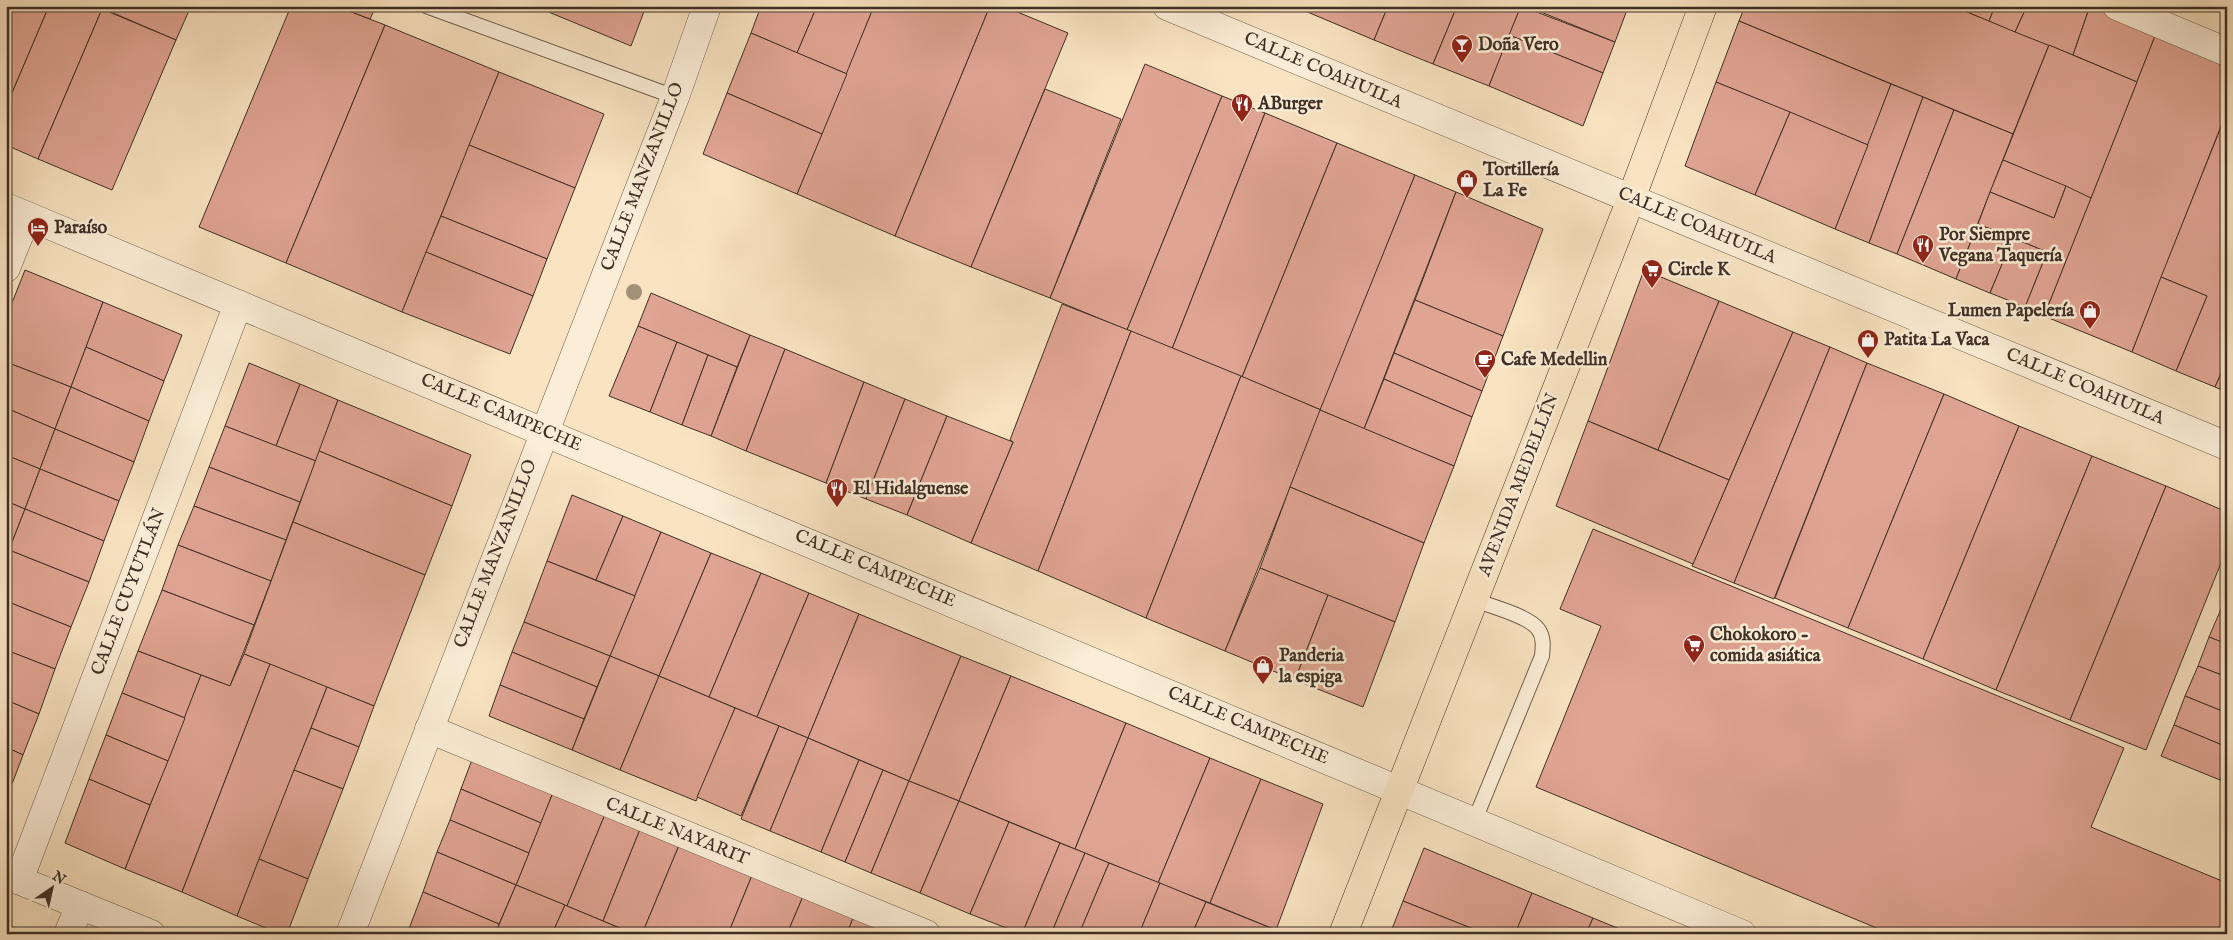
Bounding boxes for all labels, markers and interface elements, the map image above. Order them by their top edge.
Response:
street label: CALLE COAHUILA [1240,27,1406,115]
bar icon: Doña Vero [1450,33,1474,64]
place label: Doña Vero [1478,34,1559,57]
street label: CALLE MANZANILLO [596,79,690,275]
restaurant icon: ABurger [1230,92,1254,123]
place label: ABurger [1257,93,1323,116]
place label: Tortillería La Fe [1482,159,1560,203]
shop icon: Tortillería La Fe [1455,168,1479,199]
street label: CALLE COAHUILA [1614,182,1780,270]
hotel icon: Paraíso [26,216,50,247]
place label: Paraíso [54,217,108,240]
place label: Por Siempre Vegana Taquería [1938,224,2063,268]
restaurant icon: Por Siempre Vegana Taquería [1911,233,1935,264]
supermarket icon: Circle K [1640,258,1664,289]
place label: Circle K [1668,259,1731,282]
shop icon: Lumen Papelería [2078,299,2102,330]
place label: Lumen Papelería [1948,300,2075,323]
shop icon: Patita La Vaca [1856,328,1880,359]
place label: Patita La Vaca [1884,329,1991,352]
street label: CALLE COAHUILA [2002,343,2168,431]
cafe icon: Cafe Medellin [1473,348,1497,379]
place label: Cafe Medellin [1501,349,1608,372]
street label: CALLE CAMPECHE [417,369,585,457]
street label: AVENIDA MEDELLÍN [1471,389,1565,581]
street label: CALLE MANZANILLO [449,456,543,652]
restaurant icon: El Hidalguense [825,477,849,508]
place label: El Hidalguense [853,478,969,501]
street label: CALLE CUYUTLÁN [85,504,172,679]
street label: CALLE CAMPECHE [791,525,959,613]
place label: Chokokoro - comida asiática [1710,624,1822,668]
supermarket icon: Chokokoro - comida asiática [1682,633,1706,664]
place label: Panderia la espiga [1278,645,1345,689]
shop icon: Panderia la espiga [1251,654,1275,685]
street label: CALLE CAMPECHE [1164,682,1332,770]
street label: CALLE NAYARIT [602,793,752,871]
north arrow [28,862,78,912]
text: N [48,867,69,889]

